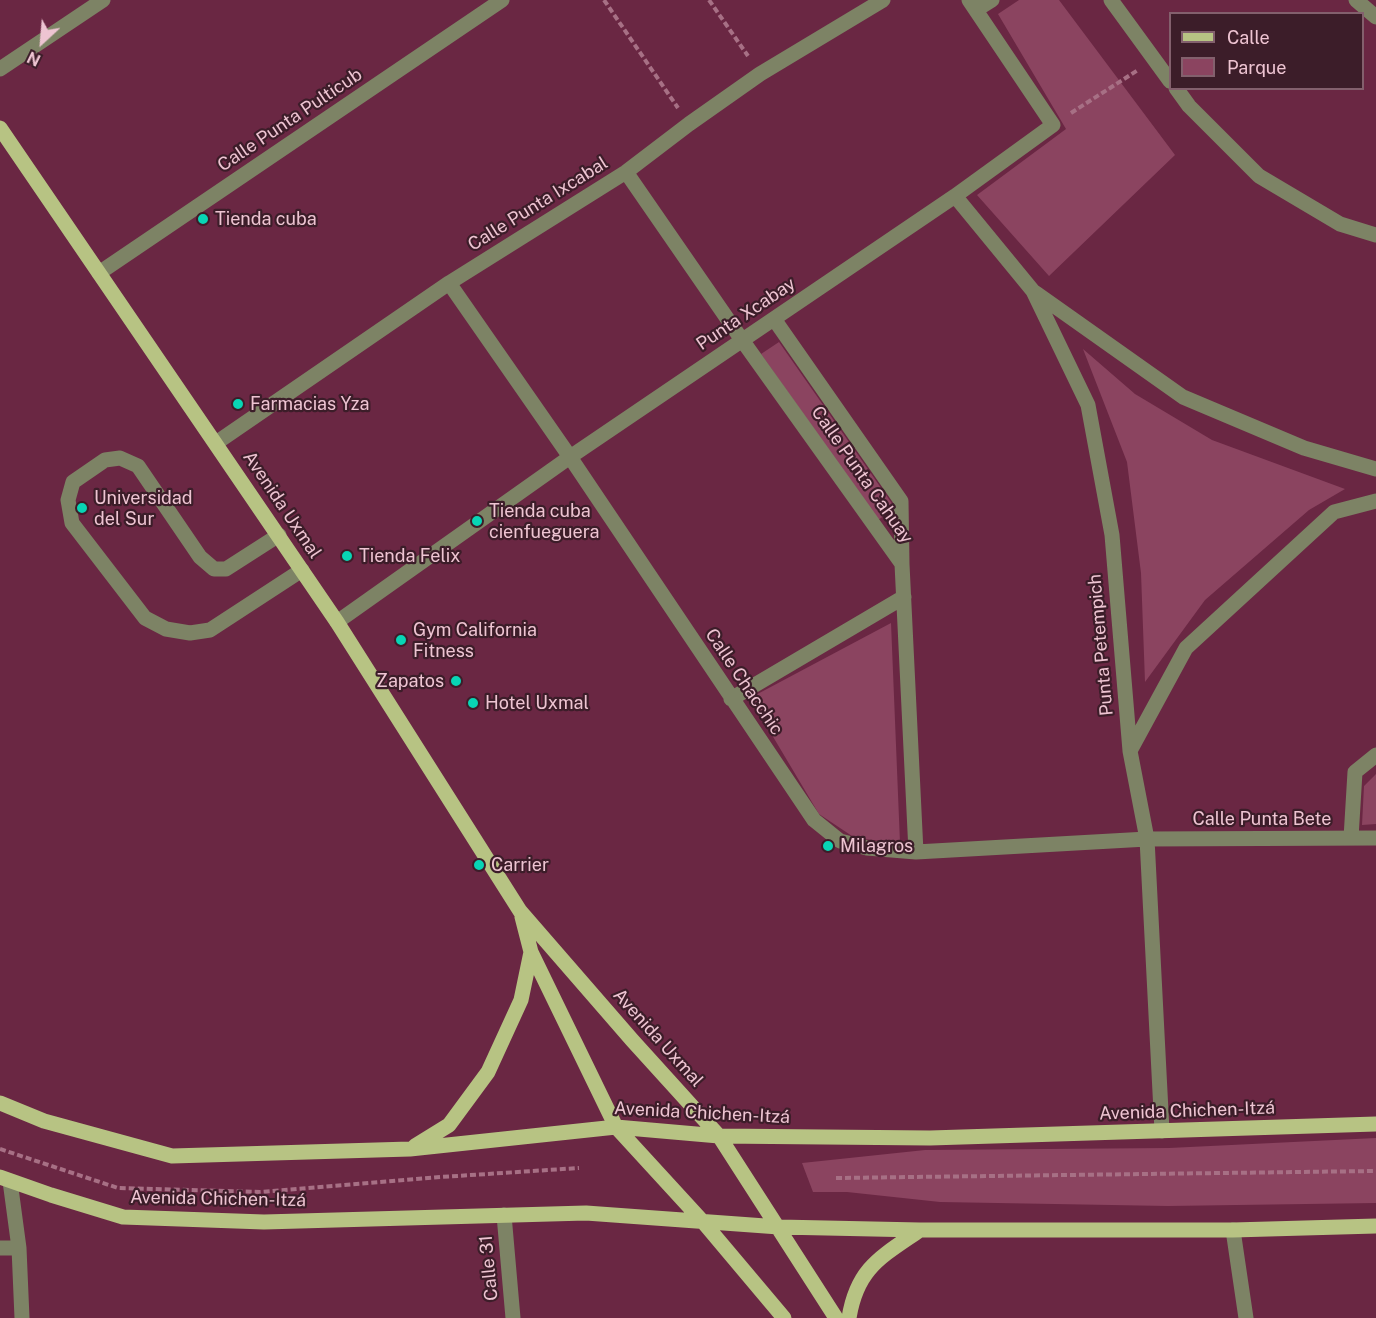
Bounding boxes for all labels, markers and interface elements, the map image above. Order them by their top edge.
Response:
north arrow [12,12,72,72]
legend [1169,12,1364,90]
text: Calle [1227,27,1270,48]
text: N [24,47,44,70]
text: Parque [1227,57,1287,78]
street label: Calle Punta Pulticub [214,64,366,176]
street label: Calle Punta Ixcabal [464,152,612,256]
place label: Tienda cuba [215,208,317,230]
marker: Tienda cuba [196,212,210,226]
street label: Punta Xcabay [692,273,800,355]
place label: Farmacias Yza [250,393,369,415]
marker: Farmacias Yza [231,397,245,411]
street label: Calle Punta Cahuay [807,402,917,548]
street label: Avenida Uxmal [238,447,326,563]
place label: Universidad del Sur [94,487,193,530]
place label: Tienda cuba cienfueguera [489,500,599,542]
marker: Universidad del Sur [75,501,89,515]
marker: Tienda cuba cienfueguera [470,514,484,528]
place label: Tienda Felix [359,545,460,567]
marker: Tienda Felix [340,549,354,563]
street label: Punta Petempich [1084,573,1118,717]
place label: Gym California Fitness [413,619,537,662]
street label: Calle Chacchic [700,625,788,739]
marker: Gym California Fitness [394,633,408,647]
place label: Zapatos [376,670,444,692]
marker: Zapatos [449,674,463,688]
place label: Hotel Uxmal [485,692,589,714]
marker: Hotel Uxmal [466,696,480,710]
street label: Calle Punta Bete [1192,808,1332,830]
place label: Milagros [840,835,913,857]
marker: Milagros [821,839,835,853]
place label: Carrier [491,854,549,876]
marker: Carrier [472,858,486,872]
street label: Avenida Uxmal [608,985,708,1091]
street label: Avenida Chichen-Itzá [1099,1097,1275,1125]
street label: Avenida Chichen-Itzá [614,1098,790,1128]
street label: Avenida Chichen-Itzá [130,1187,306,1211]
street label: Calle 31 [475,1234,503,1302]

